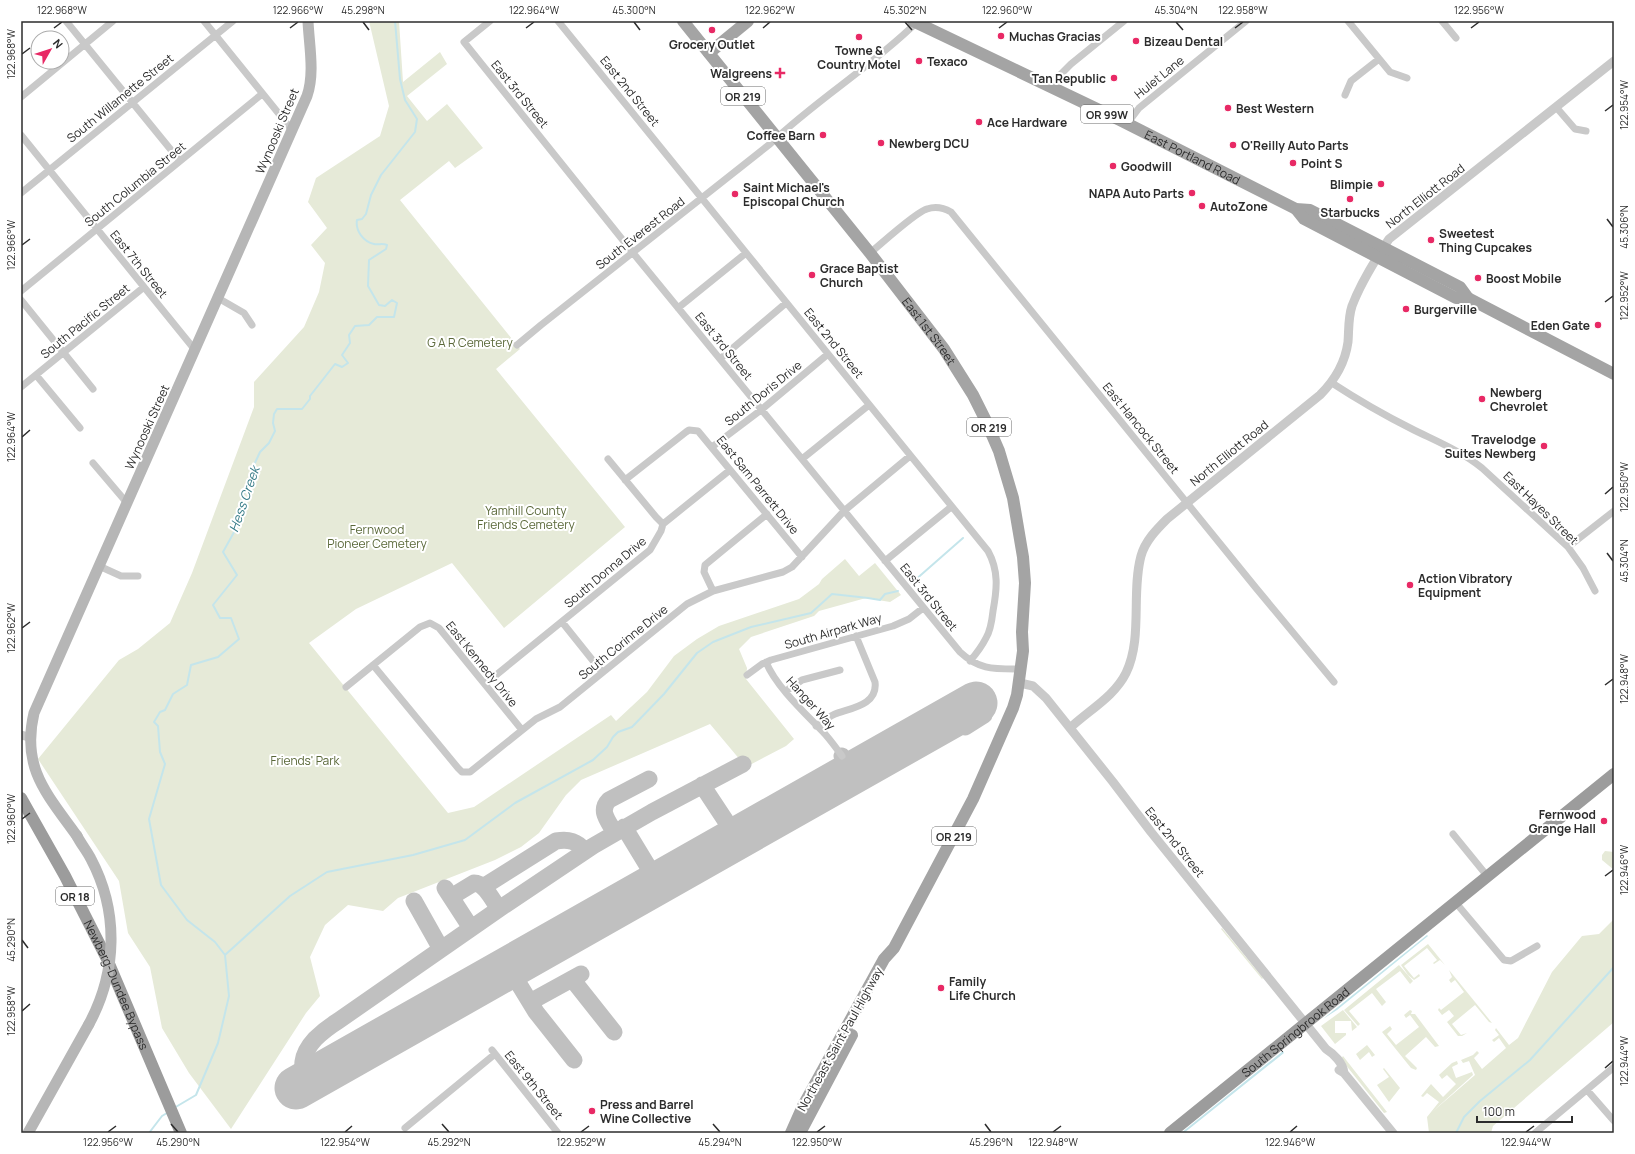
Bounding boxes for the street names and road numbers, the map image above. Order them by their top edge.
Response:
street label: South Willamette Street [63,50,177,146]
street label: East 2nd Street [596,52,664,130]
street label: Hulet Lane [1131,52,1187,102]
street label: East 3rd Street [487,57,553,132]
street label: Wynooski Street [251,85,303,176]
road number: OR 219 [721,87,765,105]
road number: OR 99W [1081,105,1133,123]
street label: East Portland Road [1142,125,1244,188]
street label: South Columbia Street [81,138,189,230]
street label: North Elliott Road [1382,160,1468,232]
street label: South Everest Road [592,193,688,273]
street label: East 7th Street [106,227,172,302]
street label: South Pacific Street [37,280,133,362]
street label: East 1st Street [899,294,960,368]
street label: East 2nd Street [800,304,868,382]
street label: East 3rd Street [691,309,757,384]
street label: South Doris Drive [721,357,805,429]
street label: East Hancock Street [1099,379,1183,477]
street label: Wynooski Street [121,382,173,472]
street label: North Elliott Road [1186,416,1272,490]
road number: OR 219 [967,418,1011,436]
street label: East Sam Parrett Drive [713,432,803,538]
street label: East Hayes Street [1500,468,1582,548]
street label: South Donna Drive [560,533,650,611]
street label: East 3rd Street [896,560,962,635]
street label: South Corinne Drive [575,601,671,683]
street label: South Airpark Way [782,609,884,653]
street label: East Kennedy Drive [442,618,522,710]
street label: Hanger Way [783,673,840,734]
street label: East 2nd Street [1141,803,1209,881]
road number: OR 219 [932,827,976,845]
road number: OR 18 [56,887,94,905]
street label: Newberg-Dundee Bypass [80,917,153,1052]
street label: Northeast Saint Paul Highway [793,963,887,1114]
street label: South Springbrook Road [1238,983,1353,1081]
street label: East 9th Street [501,1047,567,1123]

